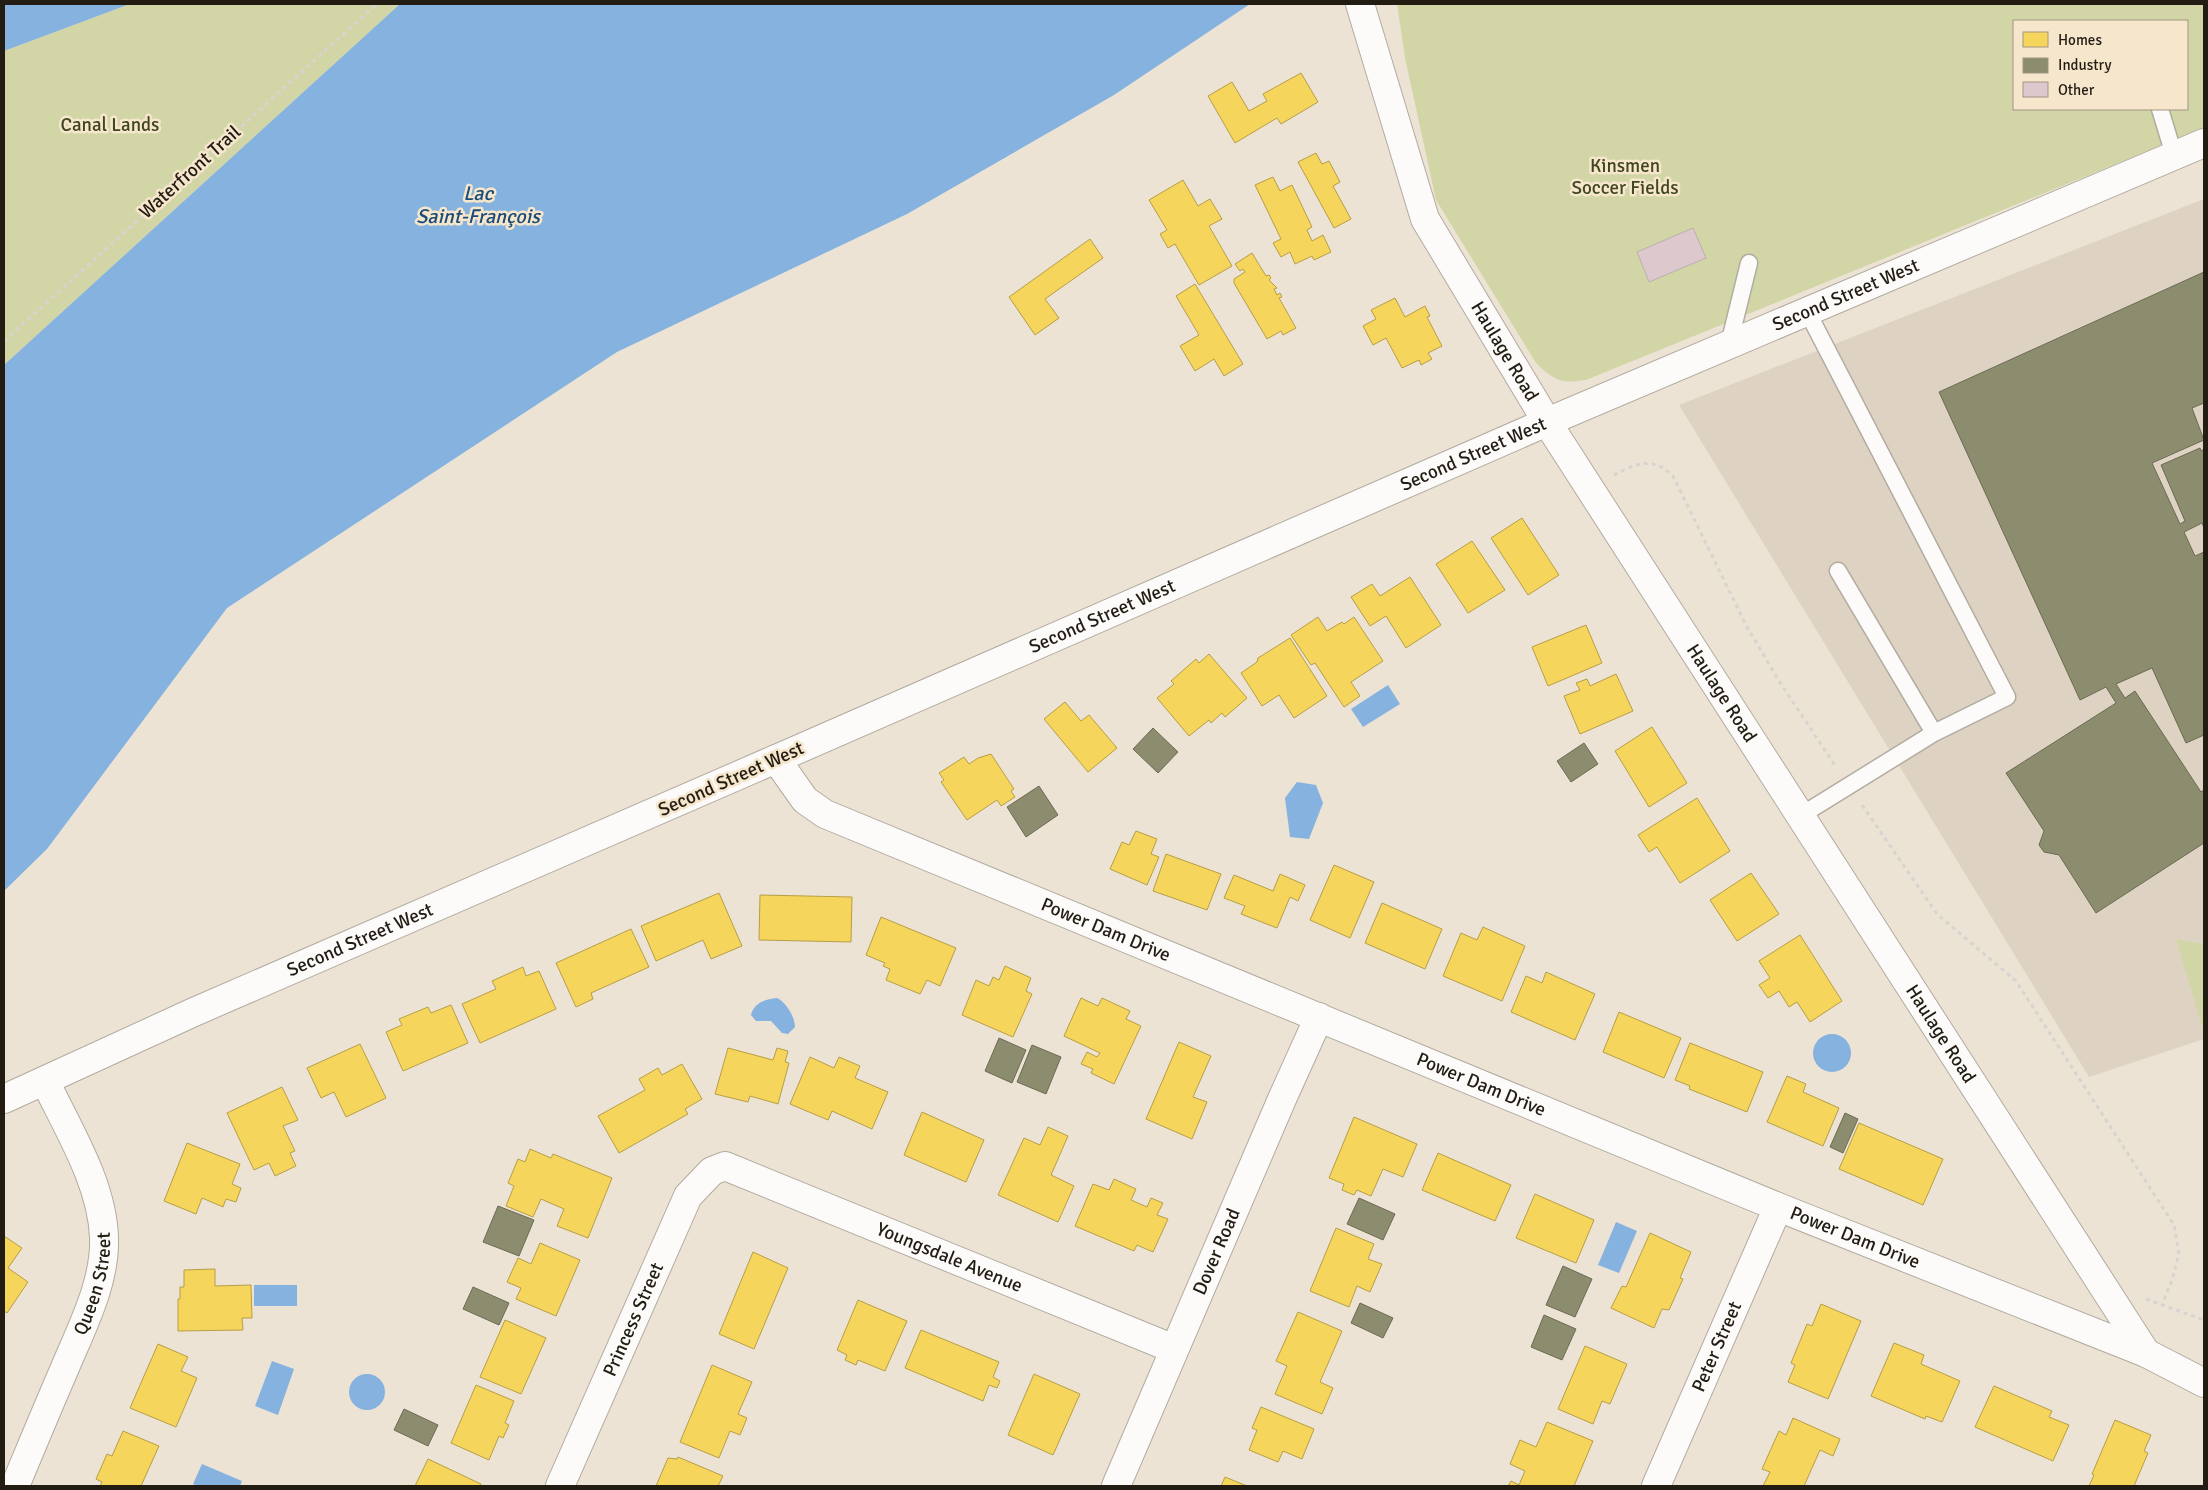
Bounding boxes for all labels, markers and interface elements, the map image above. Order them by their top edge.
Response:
legend [2013,20,2188,110]
text: Homes [2058,31,2102,49]
text: Industry [2058,56,2111,74]
text: Other [2058,81,2095,99]
park label: Canal Lands [61,113,159,137]
street label: Waterfront Trail [134,120,246,224]
park label: Kinsmen Soccer Fields [1571,154,1679,200]
water label: Lac Saint-François [416,181,542,229]
street label: Second Street West [1769,253,1923,337]
street label: Haulage Road [1465,297,1544,406]
street label: Second Street West [1397,412,1550,497]
street label: Second Street West [1025,574,1179,659]
street label: Haulage Road [1681,639,1762,747]
street label: Second Street West [654,736,808,822]
street label: Power Dam Drive [1038,892,1174,967]
street label: Second Street West [283,897,437,982]
street label: Haulage Road [1900,980,1981,1088]
street label: Power Dam Drive [1413,1047,1549,1122]
street label: Power Dam Drive [1787,1201,1924,1274]
street label: Dover Road [1187,1205,1246,1299]
street label: Youngsdale Avenue [873,1217,1026,1298]
street label: Queen Street [68,1231,116,1339]
street label: Princess Street [598,1258,669,1380]
street label: Peter Street [1687,1297,1747,1396]

